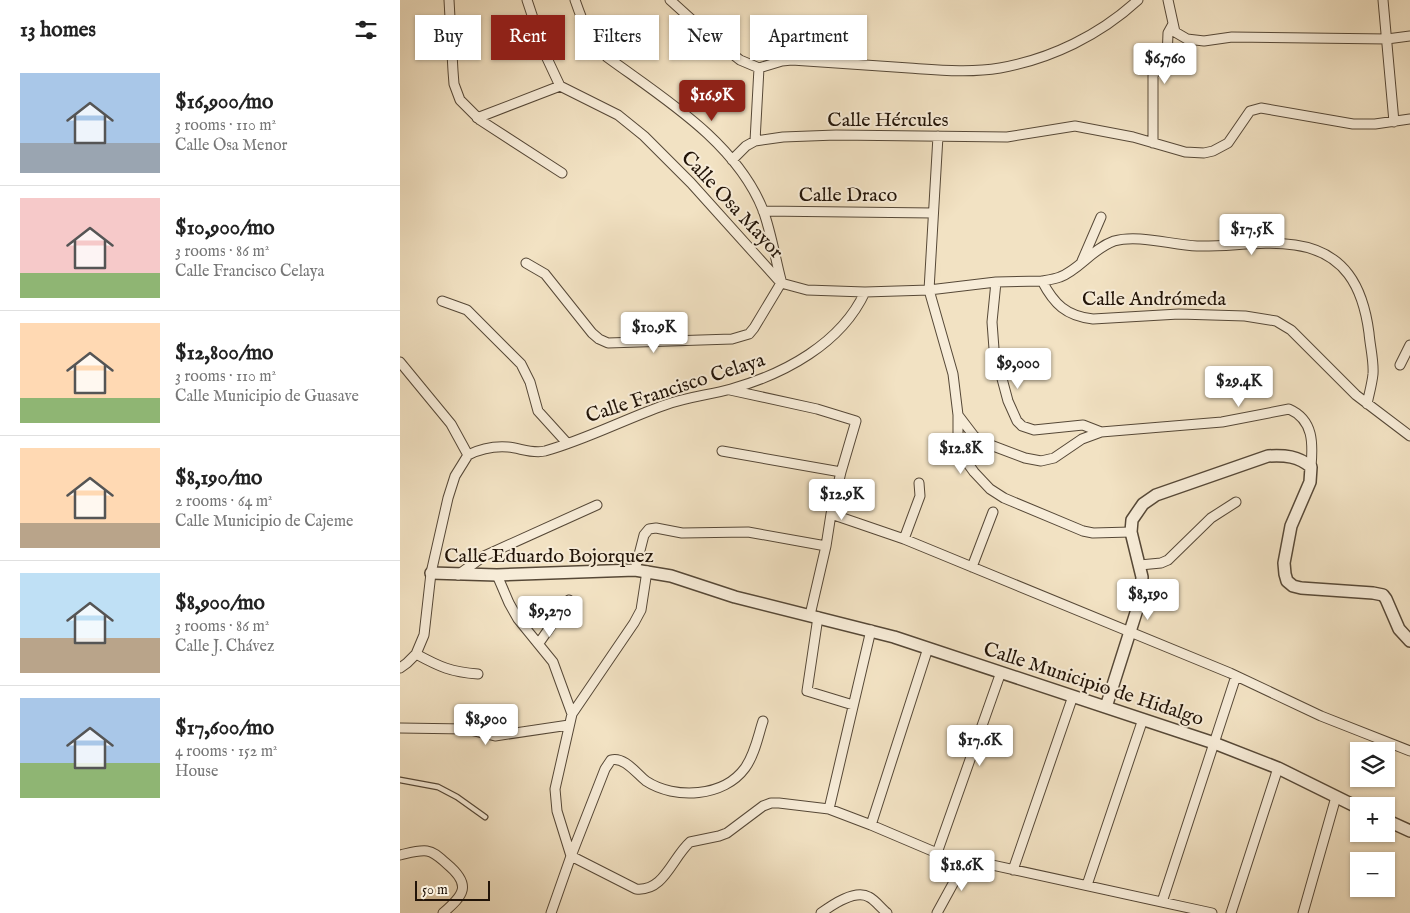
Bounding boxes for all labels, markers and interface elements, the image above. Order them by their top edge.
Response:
chip: Buy [415,15,481,60]
chip: Rent [491,15,565,60]
chip: Filters [575,15,659,60]
chip: New [669,15,740,60]
chip: Apartment [750,15,867,60]
icon: filters [352,16,380,44]
text: 13 homes [20,17,96,44]
pin: $6,760 [1124,42,1206,85]
text: $6,760 [1144,49,1186,69]
pin: $16.9K [671,80,753,122]
text: $16.9K [690,86,734,106]
text: $16,900/mo [175,89,273,116]
icon: home [60,93,120,153]
street label: Calle Hércules [827,108,949,133]
text: 3 rooms · 110 m² [175,116,276,136]
text: Calle Osa Menor [175,136,287,156]
street label: Calle Osa Mayor [675,146,789,265]
street label: Calle Draco [799,183,898,208]
pin: $17.5K [1211,214,1293,256]
text: $10,900/mo [175,215,275,242]
icon: home [60,218,120,278]
text: $17.5K [1230,220,1274,240]
text: 3 rooms · 86 m² [175,242,269,262]
text: Calle Francisco Celaya [175,262,324,282]
street label: Calle Andrómeda [1082,287,1226,312]
pin: $10.9K [613,312,695,354]
text: $10.9K [632,318,676,338]
text: $12,800/mo [175,340,273,367]
icon: home [60,343,120,403]
street label: Calle Francisco Celaya [583,348,769,429]
pin: $9,000 [977,348,1059,390]
text: $9,000 [996,354,1040,374]
pin: $29.4K [1198,366,1280,408]
text: 3 rooms · 110 m² [175,367,276,387]
text: $29.4K [1216,372,1262,392]
text: Calle Municipio de Guasave [175,387,359,407]
pin: $12.8K [920,432,1002,475]
text: $12.8K [939,439,983,459]
text: $8,190/mo [175,465,262,492]
icon: home [60,468,120,528]
pin: $12.9K [801,478,883,521]
text: $12.9K [820,485,864,505]
text: 2 rooms · 64 m² [175,492,273,512]
text: Calle Municipio de Cajeme [175,512,353,532]
street label: Calle Eduardo Bojorquez [444,544,654,569]
pin: $8,190 [1107,578,1189,621]
text: $8,190 [1128,585,1168,605]
text: $8,900/mo [175,590,265,617]
icon: home [60,593,120,653]
pin: $9,270 [509,596,591,638]
text: $9,270 [529,602,571,622]
text: 3 rooms · 86 m² [175,617,269,637]
text: Calle J. Chávez [175,637,274,657]
street label: Calle Municipio de Hidalgo [980,637,1207,732]
pin: $8,900 [445,704,527,746]
text: $8,900 [465,710,507,730]
text: $17,600/mo [175,715,274,742]
icon: home [60,718,120,778]
pin: $17.6K [939,724,1021,767]
text: $17.6K [958,731,1002,751]
text: 4 rooms · 152 m² [175,742,277,762]
map controls [1350,742,1395,897]
button: layers [1350,742,1395,787]
text: House [175,762,218,782]
button: + [1350,797,1395,842]
pin: $18.6K [921,850,1003,892]
button: − [1350,852,1395,897]
text: $18.6K [941,856,983,876]
scale bar [415,878,490,901]
text: 50 m [422,881,448,899]

